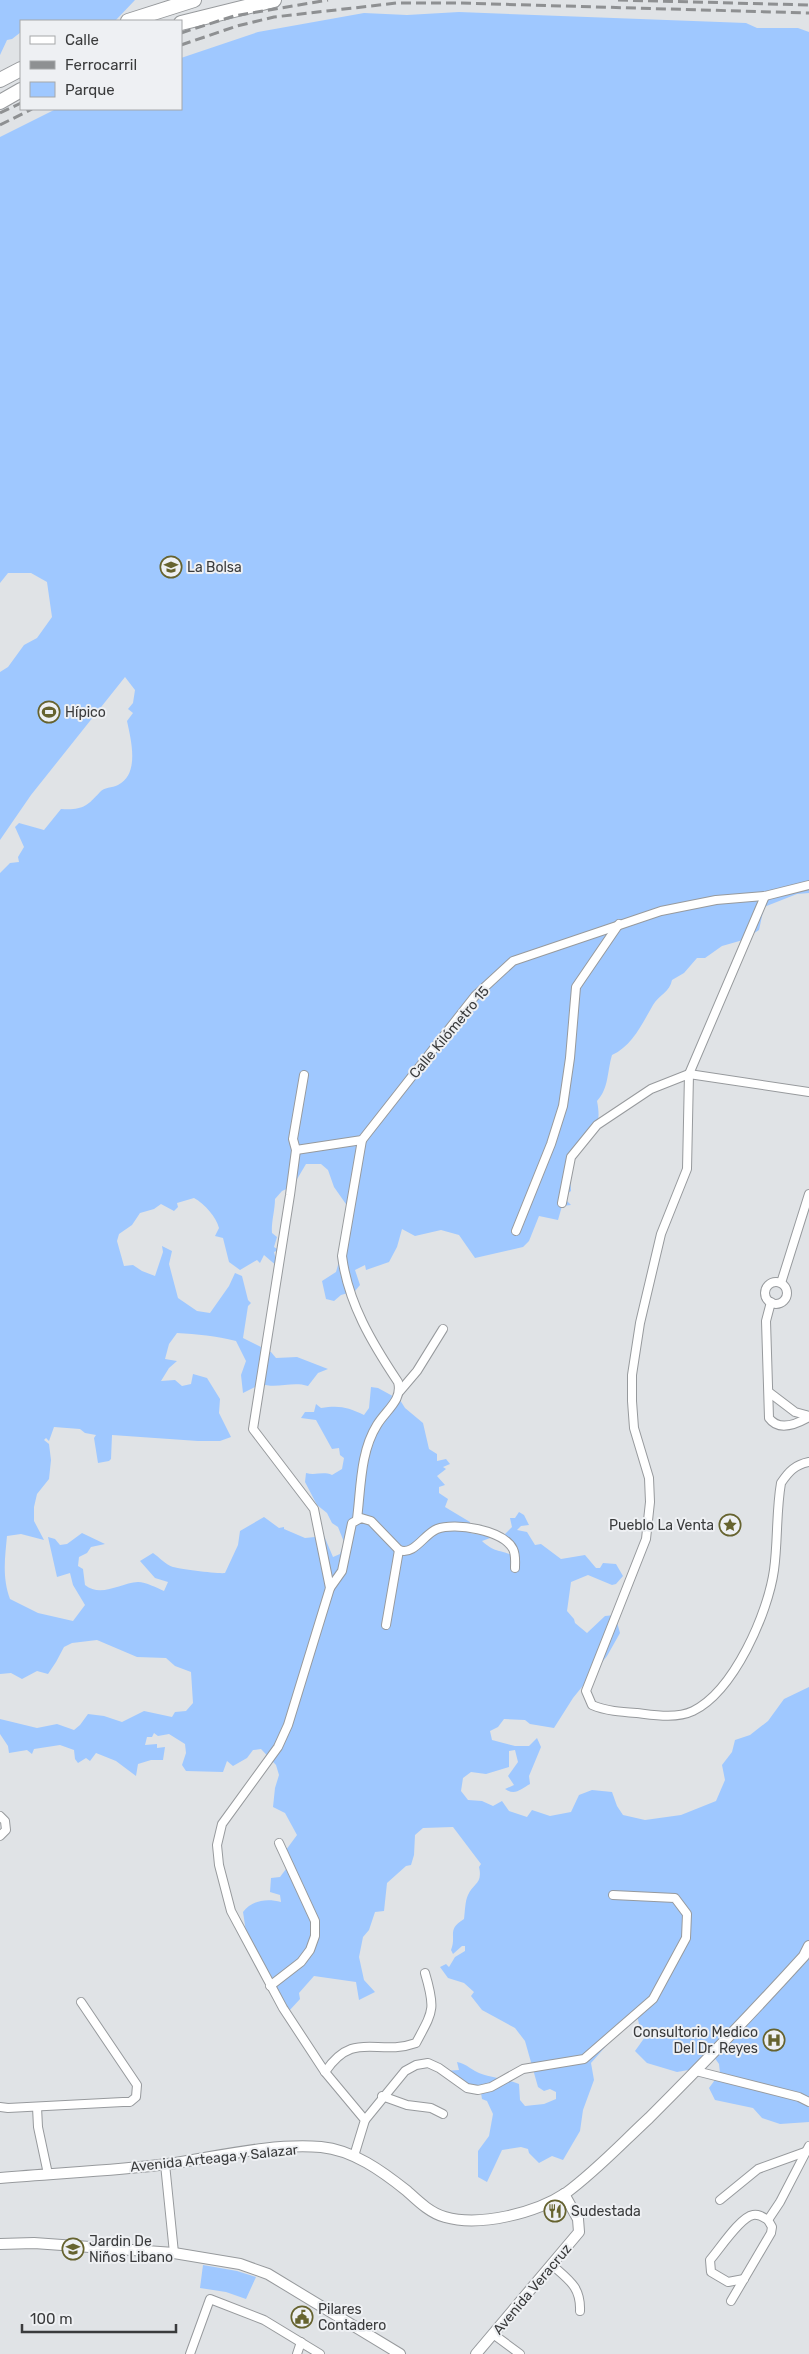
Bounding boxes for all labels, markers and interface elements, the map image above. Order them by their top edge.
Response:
legend [20,20,182,110]
text: Calle [65,31,99,49]
text: Ferrocarril [65,56,137,74]
text: Parque [65,81,115,99]
school or university icon: La Bolsa [159,555,183,579]
place label: La Bolsa [187,559,242,576]
sports icon: Hípico [37,700,61,724]
place label: Hípico [65,704,106,721]
street label: Calle Kilómetro 15 [406,983,493,1082]
place icon: Pueblo La Venta [718,1513,742,1537]
place label: Pueblo La Venta [609,1517,714,1534]
place label: Consultorio Medico Del Dr. Reyes [633,2024,758,2057]
hospital icon: Consultorio Medico Del Dr. Reyes [762,2028,786,2052]
street label: Avenida Arteaga y Salazar [129,2141,299,2176]
restaurant icon: Sudestada [543,2199,567,2223]
place label: Sudestada [571,2203,641,2220]
place label: Jardin De Niños Libano [89,2233,173,2266]
school or university icon: Jardin De Niños Libano [61,2237,85,2261]
street label: Avenida Veracruz [490,2241,575,2338]
place label: Pilares Contadero [318,2301,386,2334]
scale bar [22,2302,176,2334]
public building icon: Pilares Contadero [290,2305,314,2329]
text: 100 m [30,2310,72,2328]

